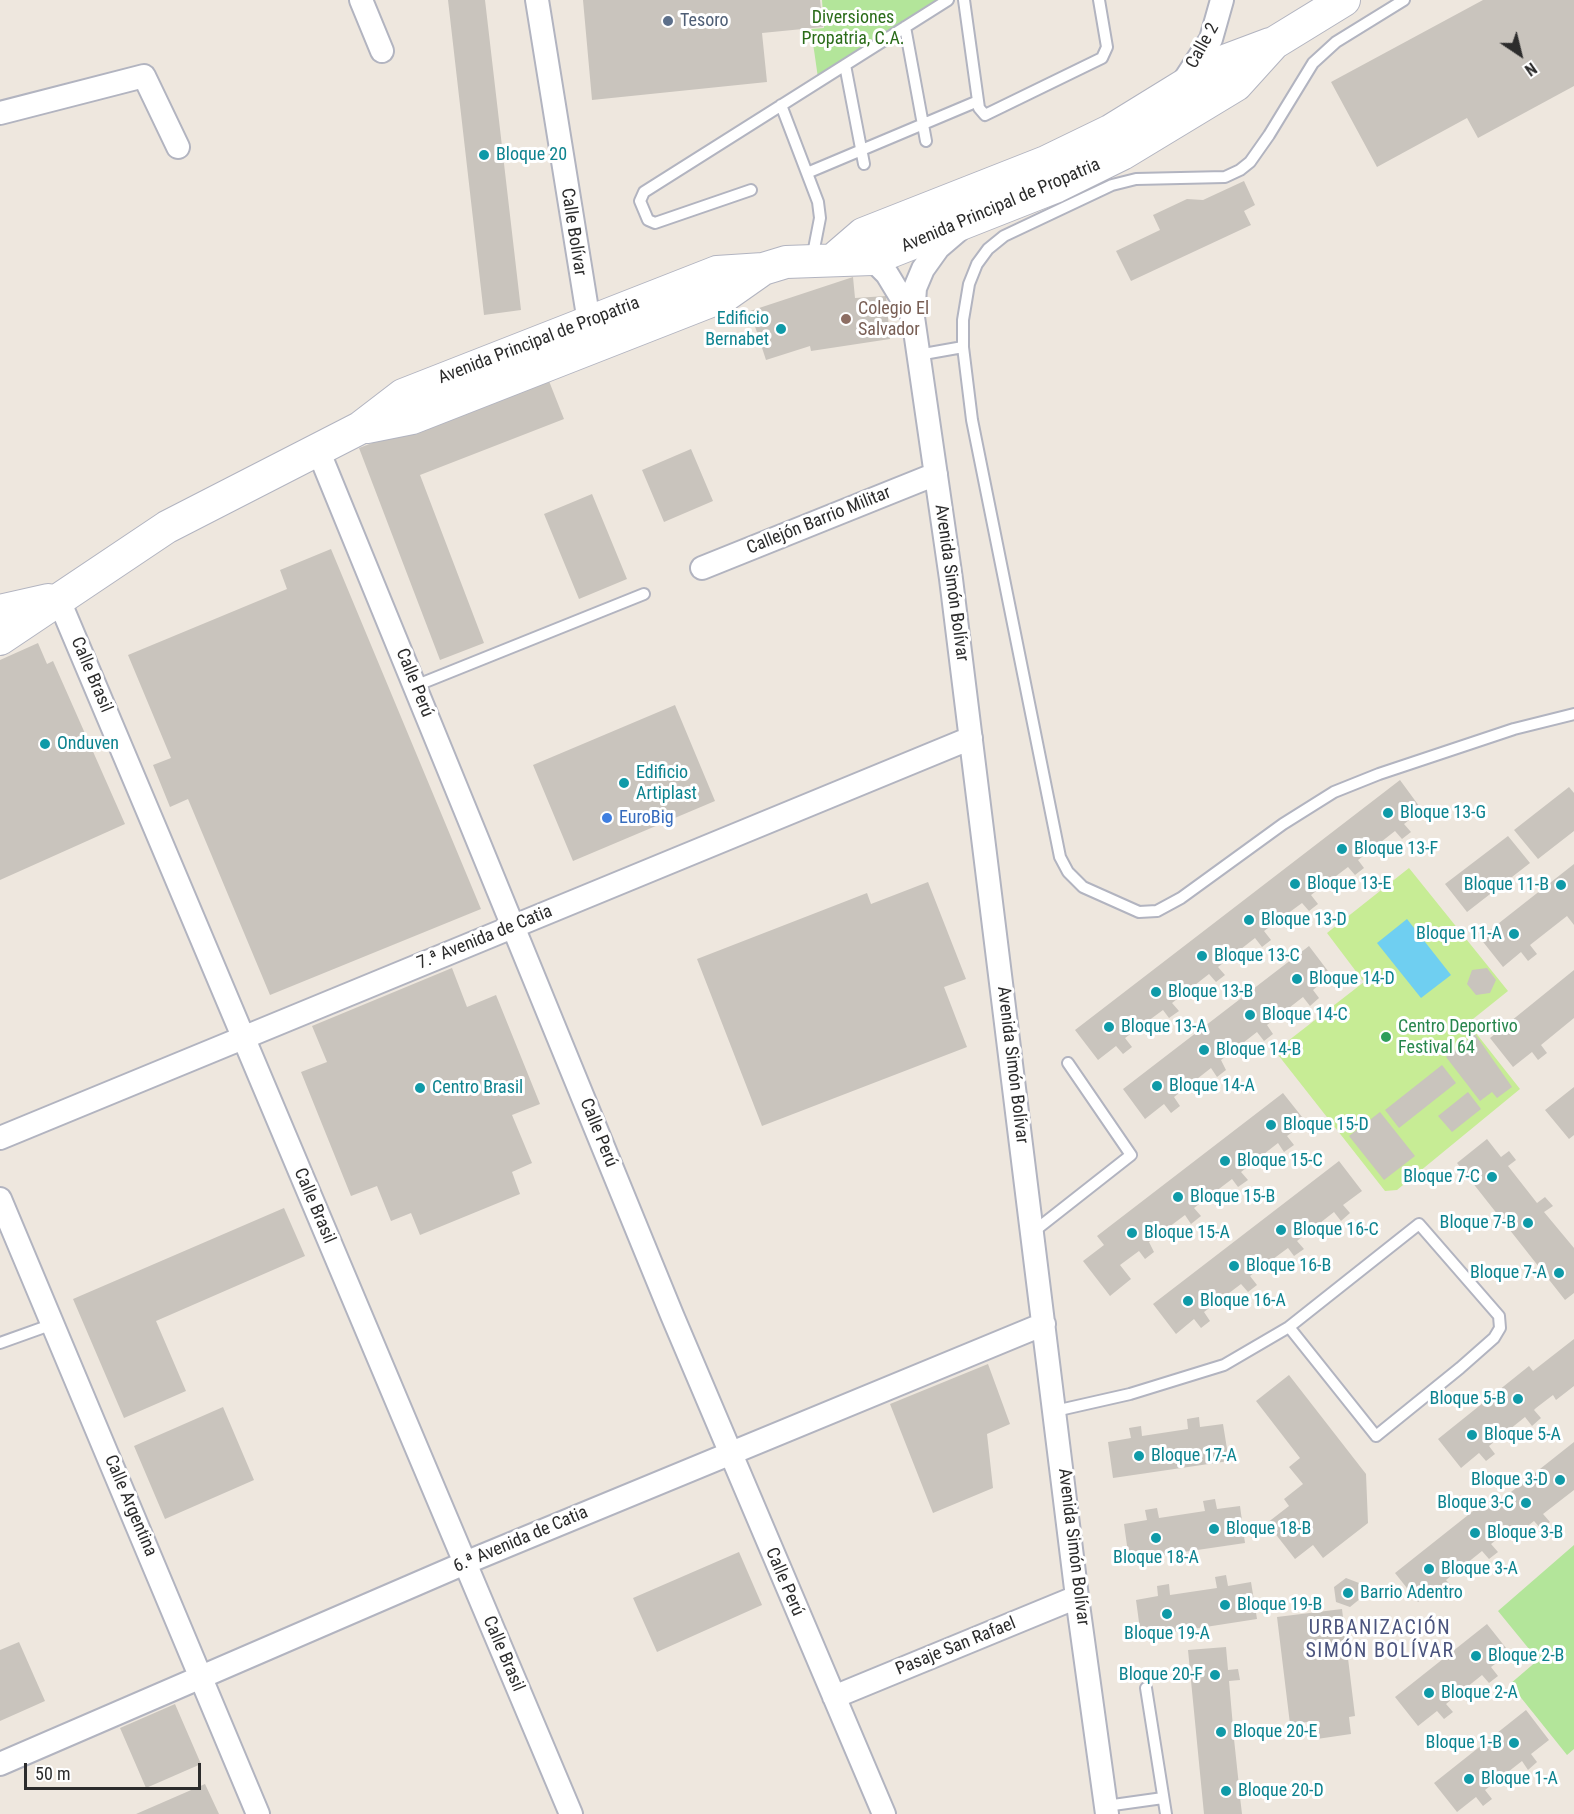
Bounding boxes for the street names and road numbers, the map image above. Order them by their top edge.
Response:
street label: Calle 2 [1182,20,1224,72]
street label: Avenida Principal de Propatria [898,154,1104,258]
street label: Calle Bolívar [555,187,591,277]
street label: Avenida Principal de Propatria [435,293,643,389]
street label: Callejón Barrio Militar [744,482,894,560]
street label: Avenida Simón Bolívar [929,503,973,663]
street label: Calle Brasil [65,634,117,716]
street label: Calle Perú [390,646,438,720]
street label: 7.ª Avenida de Catia [414,901,556,975]
street label: Avenida Simón Bolívar [992,985,1032,1145]
street label: Calle Perú [574,1096,622,1170]
street label: Calle Brasil [288,1165,340,1247]
street label: Calle Argentina [99,1452,161,1560]
street label: Avenida Simón Bolívar [1053,1467,1093,1627]
street label: 6.ª Avenida de Catia [451,1502,591,1578]
street label: Calle Perú [760,1545,808,1619]
street label: Calle Brasil [477,1613,529,1695]
street label: Pasaje San Rafael [893,1613,1019,1681]

